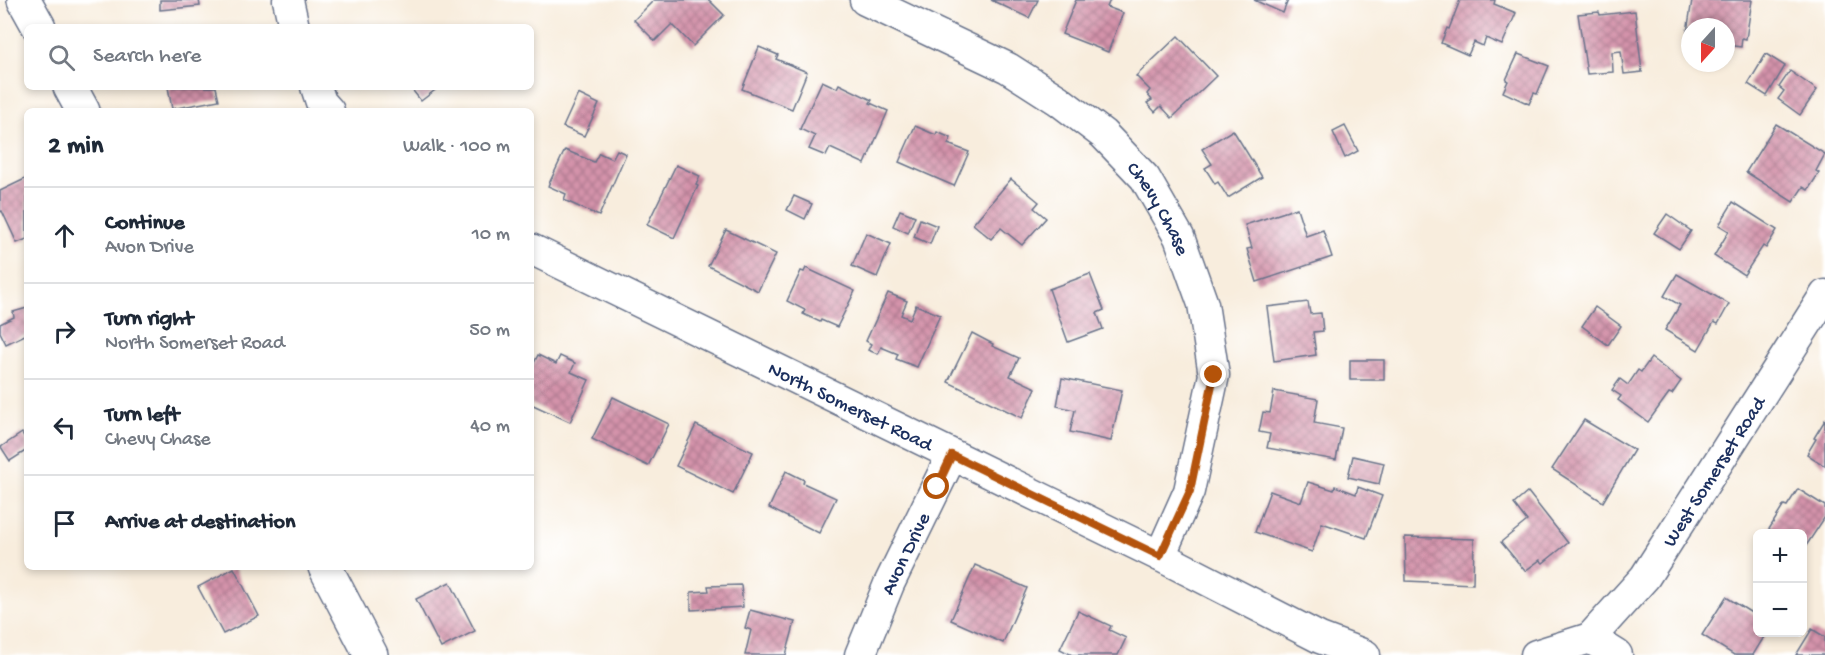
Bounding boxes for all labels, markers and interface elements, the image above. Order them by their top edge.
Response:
north arrow [1681,18,1735,72]
search box [24,24,534,90]
icon: search [45,41,78,74]
text: Search here [93,44,201,70]
text: 2 min [48,132,103,163]
text: Walk · 100 m [403,136,510,159]
street label: Chevy Chase [1120,158,1193,259]
text: Continue [105,211,185,237]
icon: ahead [48,219,81,252]
text: 10 m [472,224,510,247]
text: Avon Drive [105,237,194,260]
text: Turn right [105,307,193,333]
icon: right [48,315,81,348]
text: 50 m [469,320,510,343]
text: North Somerset Road [105,333,285,356]
street label: North Somerset Road [764,359,937,459]
route end [1200,361,1226,387]
street label: West Somerset Road [1659,392,1773,552]
text: Turn left [105,403,179,429]
icon: left [48,411,81,444]
text: 40 m [470,416,510,439]
text: Chevy Chase [105,429,211,452]
route start [923,473,949,499]
icon: arrive [48,507,81,540]
street label: Avon Drive [878,509,937,599]
text: Arrive at destination [105,510,295,536]
map controls [1753,529,1807,637]
button: + [1753,529,1807,583]
button: − [1753,583,1807,637]

